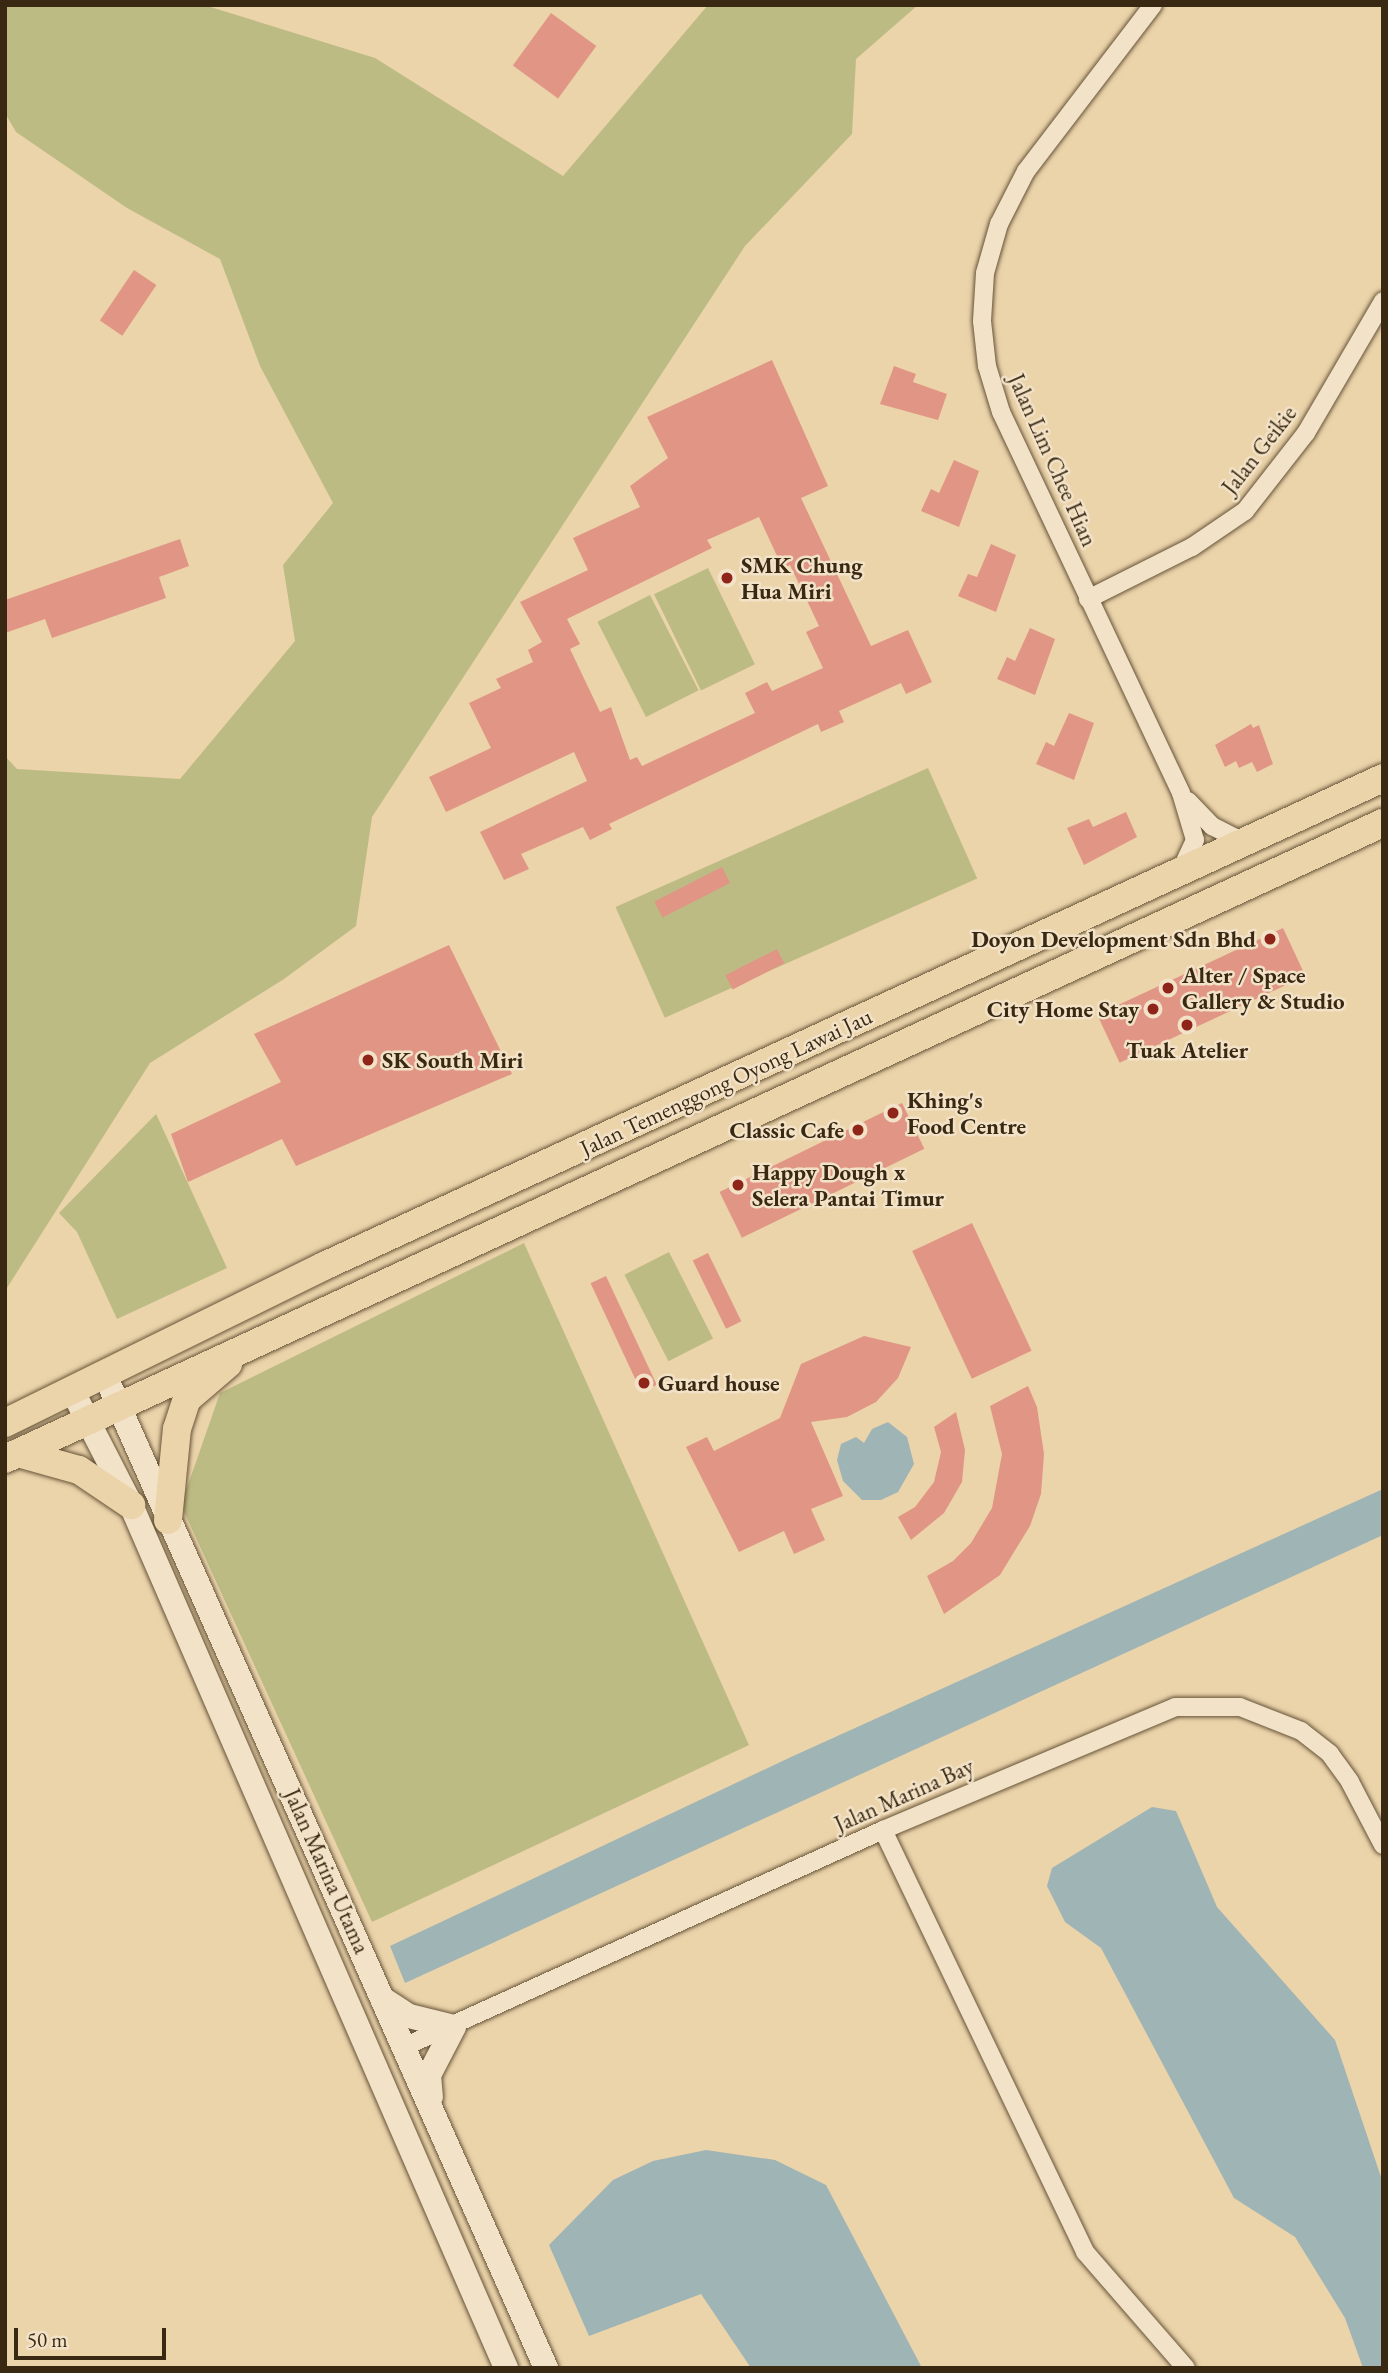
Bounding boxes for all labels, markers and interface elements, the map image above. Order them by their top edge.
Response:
street label: Jalan Lim Chee Hian [1003,369,1103,551]
street label: Jalan Geikie [1216,400,1302,500]
place label: SMK Chung Hua Miri [741,551,863,605]
marker: SMK Chung Hua Miri [719,570,735,586]
place label: Doyon Development Sdn Bhd [971,925,1256,953]
marker: Doyon Development Sdn Bhd [1262,931,1278,947]
place label: Alter / Space Gallery & Studio [1182,961,1345,1015]
marker: Alter / Space Gallery & Studio [1160,980,1176,996]
place label: City Home Stay [987,995,1139,1023]
marker: City Home Stay [1145,1001,1161,1017]
street label: Jalan Temenggong Oyong Lawai Jau [576,1002,876,1162]
marker: Tuak Atelier [1179,1017,1195,1033]
place label: Tuak Atelier [1126,1036,1248,1064]
place label: SK South Miri [382,1046,523,1074]
marker: SK South Miri [360,1052,376,1068]
place label: Khing's Food Centre [907,1086,1026,1140]
marker: Khing's Food Centre [885,1105,901,1121]
place label: Classic Cafe [729,1116,844,1144]
marker: Classic Cafe [850,1122,866,1138]
place label: Happy Dough x Selera Pantai Timur [752,1158,944,1212]
marker: Happy Dough x Selera Pantai Timur [730,1177,746,1193]
place label: Guard house [658,1369,780,1397]
marker: Guard house [636,1375,652,1391]
street label: Jalan Marina Bay [830,1752,978,1838]
street label: Jalan Marina Utama [278,1784,376,1958]
scale bar [18,2314,170,2358]
text: 50 m [27,2326,68,2353]

